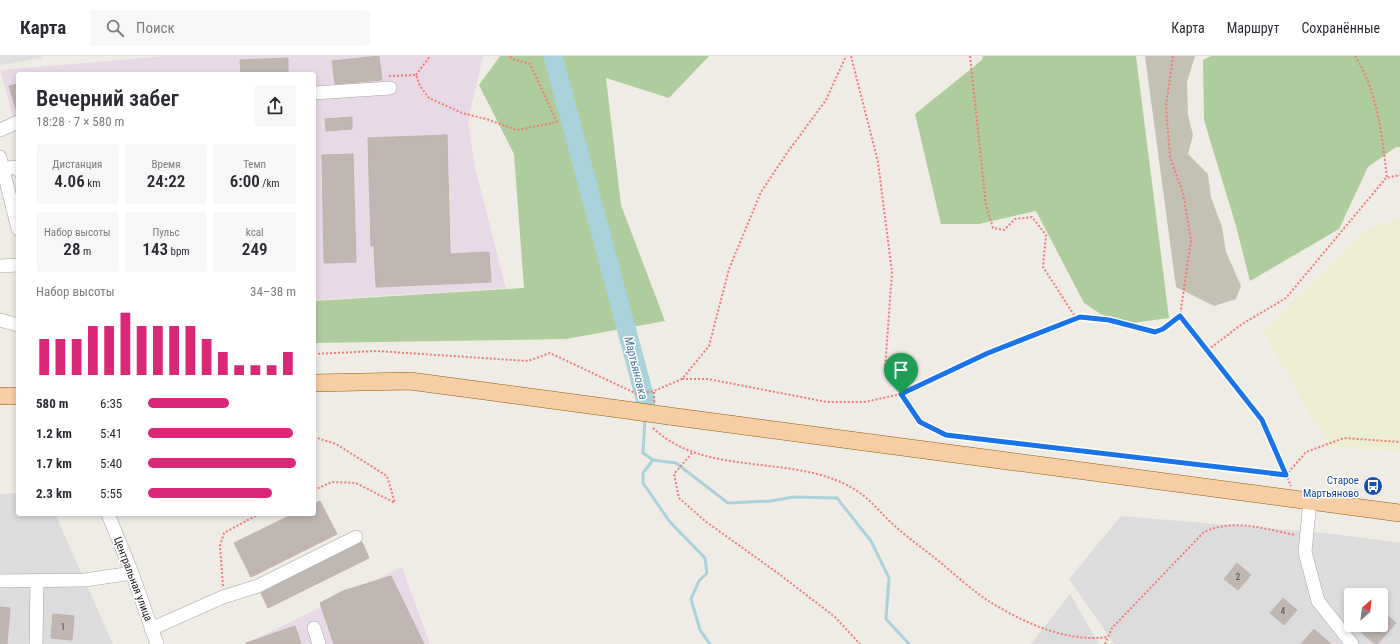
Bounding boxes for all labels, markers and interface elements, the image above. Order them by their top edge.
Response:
search box [90,10,370,46]
text: Карта [20,16,66,39]
icon: search [104,17,126,39]
text: Поиск [136,19,175,37]
text: Карта [1171,20,1205,36]
text: Маршрут [1227,20,1279,36]
text: Сохранённые [1301,20,1380,36]
button: share [254,85,296,127]
text: Вечерний забег [36,86,179,111]
text: 18:28 · 7 × 580 m [36,114,124,129]
text: Дистанция [52,158,102,171]
text: Время [151,158,180,171]
text: Темп [243,158,266,171]
text: 4.06 [54,171,85,191]
text: 24:22 [147,171,185,191]
text: 6:00 [230,171,260,191]
text: km [85,177,100,190]
text: /km [260,177,280,190]
text: Набор высоты [44,226,111,239]
text: Пульс [152,226,180,239]
text: kcal [246,226,264,239]
text: 28 [63,239,80,259]
text: 143 [142,239,168,259]
text: 249 [242,239,267,259]
text: m [80,245,91,258]
text: bpm [168,245,190,258]
text: Набор высоты [36,284,115,299]
text: 34–38 m [250,284,296,299]
water label: Мартьяновка [621,335,651,401]
pin [884,353,918,394]
icon: arrive [890,359,912,381]
text: 580 m [36,396,68,411]
text: 6:35 [100,396,122,411]
text: 1.2 km [36,426,72,441]
text: 5:41 [100,426,122,441]
text: 1.7 km [36,456,72,471]
text: 5:40 [100,456,122,471]
place label: Старое Мартьяново [1303,474,1359,500]
bus stop icon: Старое Мартьяново [1362,475,1384,497]
text: 2.3 km [36,486,72,501]
text: 5:55 [100,486,122,501]
street label: Центральная улица [111,535,155,623]
house number: 2 [1236,572,1241,582]
north arrow [1344,588,1388,632]
map controls [1344,588,1388,632]
house number: 4 [1281,606,1286,616]
house number: 1 [61,622,65,632]

